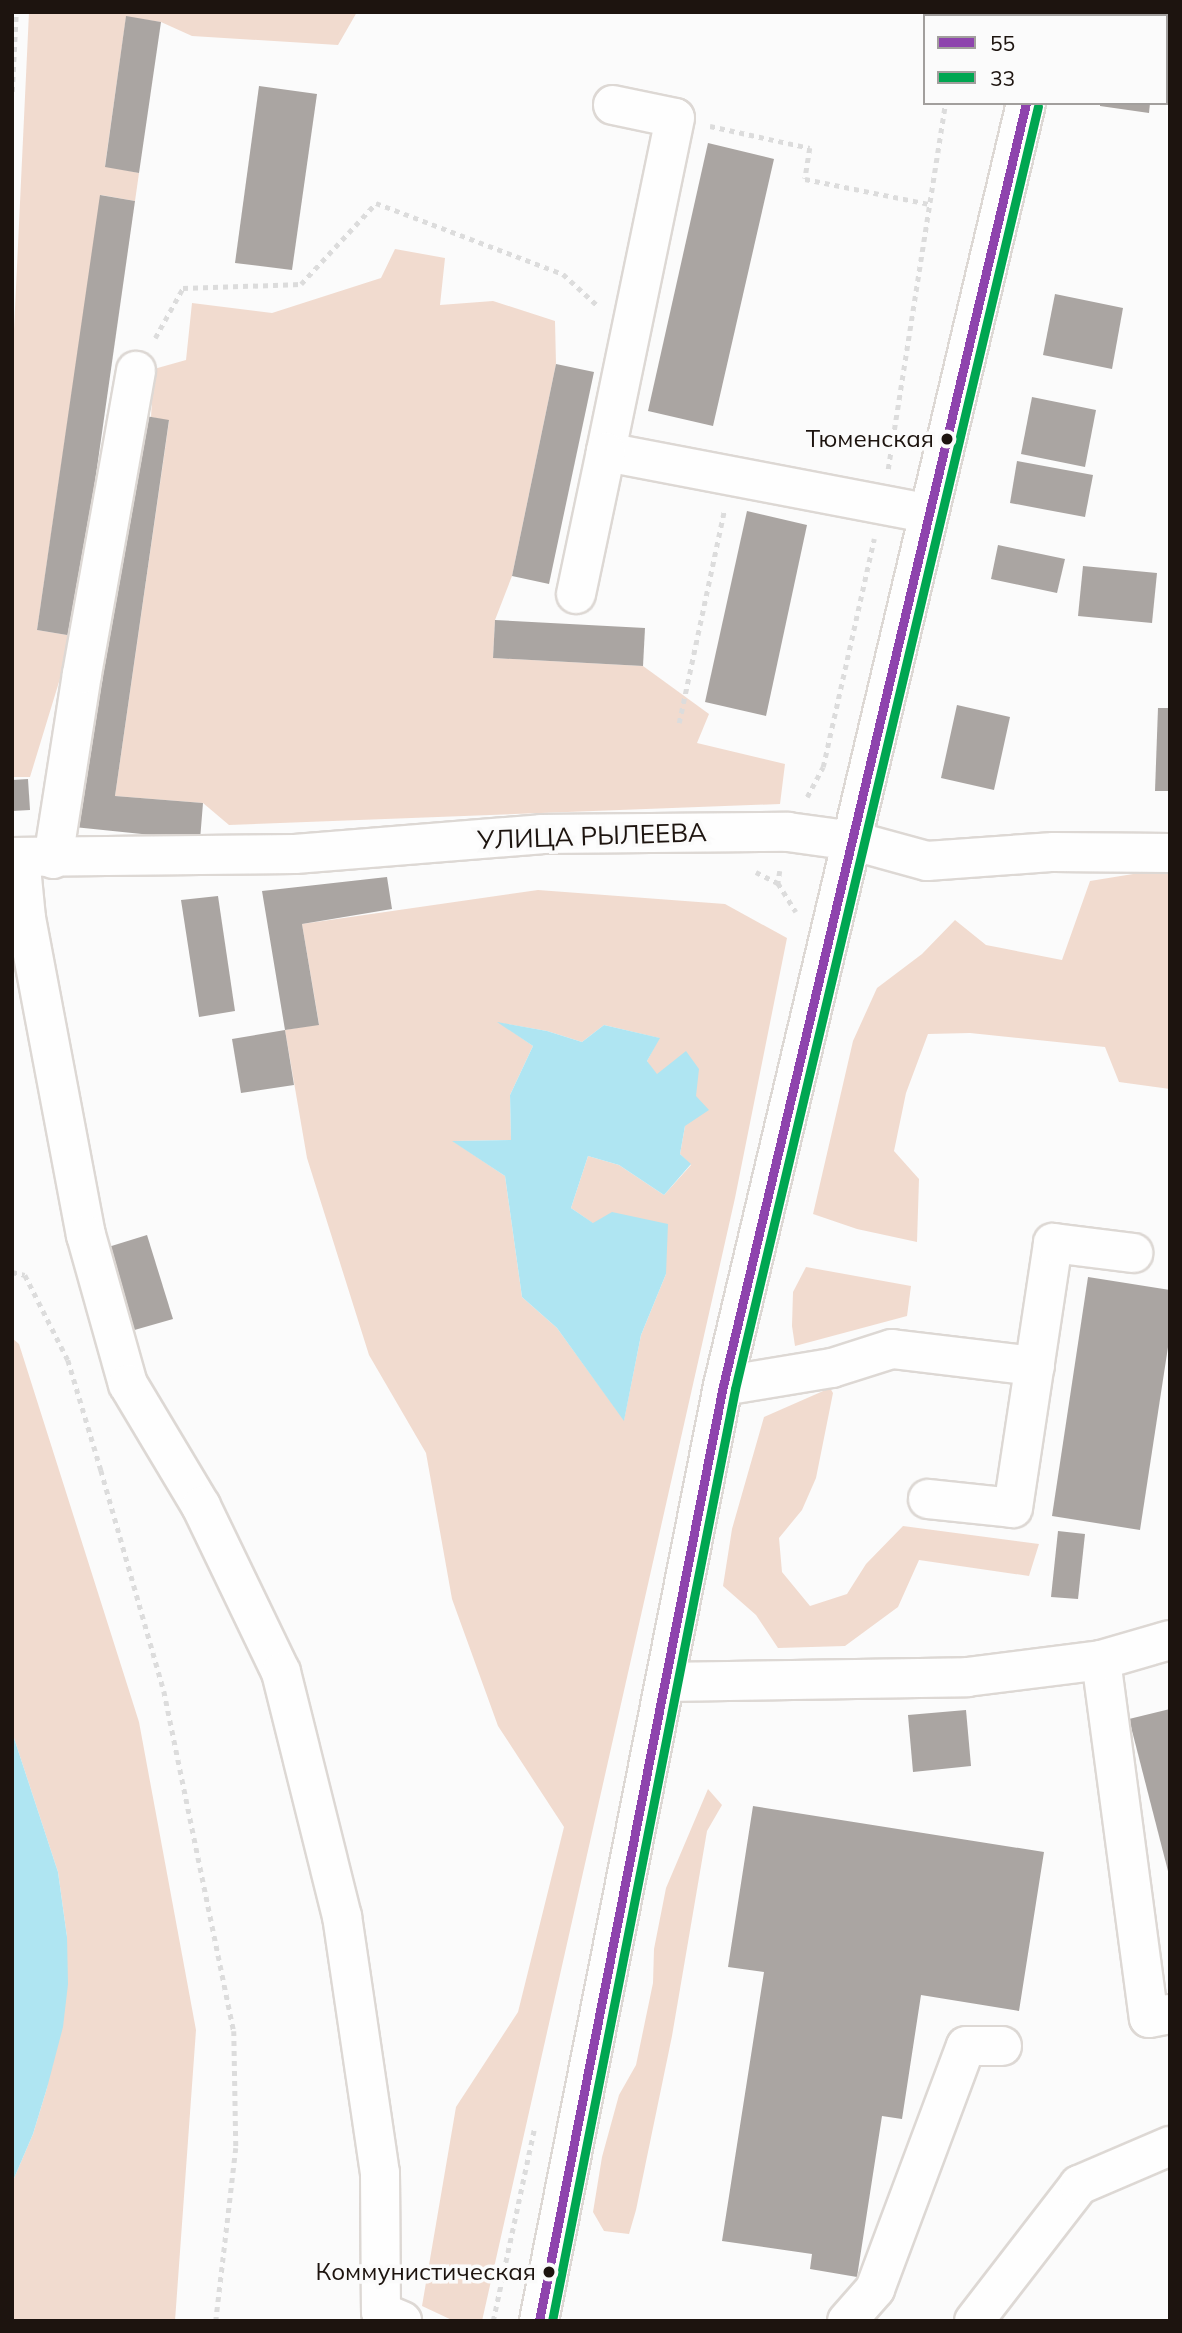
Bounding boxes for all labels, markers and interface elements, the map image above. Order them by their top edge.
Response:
legend [923,14,1168,105]
text: 55 [990,30,1015,56]
text: 33 [990,65,1015,91]
place label: Тюменская [806,425,934,453]
marker: Тюменская [940,432,954,446]
street label: УЛИЦА РЫЛЕЕВА [477,816,707,856]
place label: Коммунистическая [316,2258,536,2286]
marker: Коммунистическая [542,2265,556,2279]

